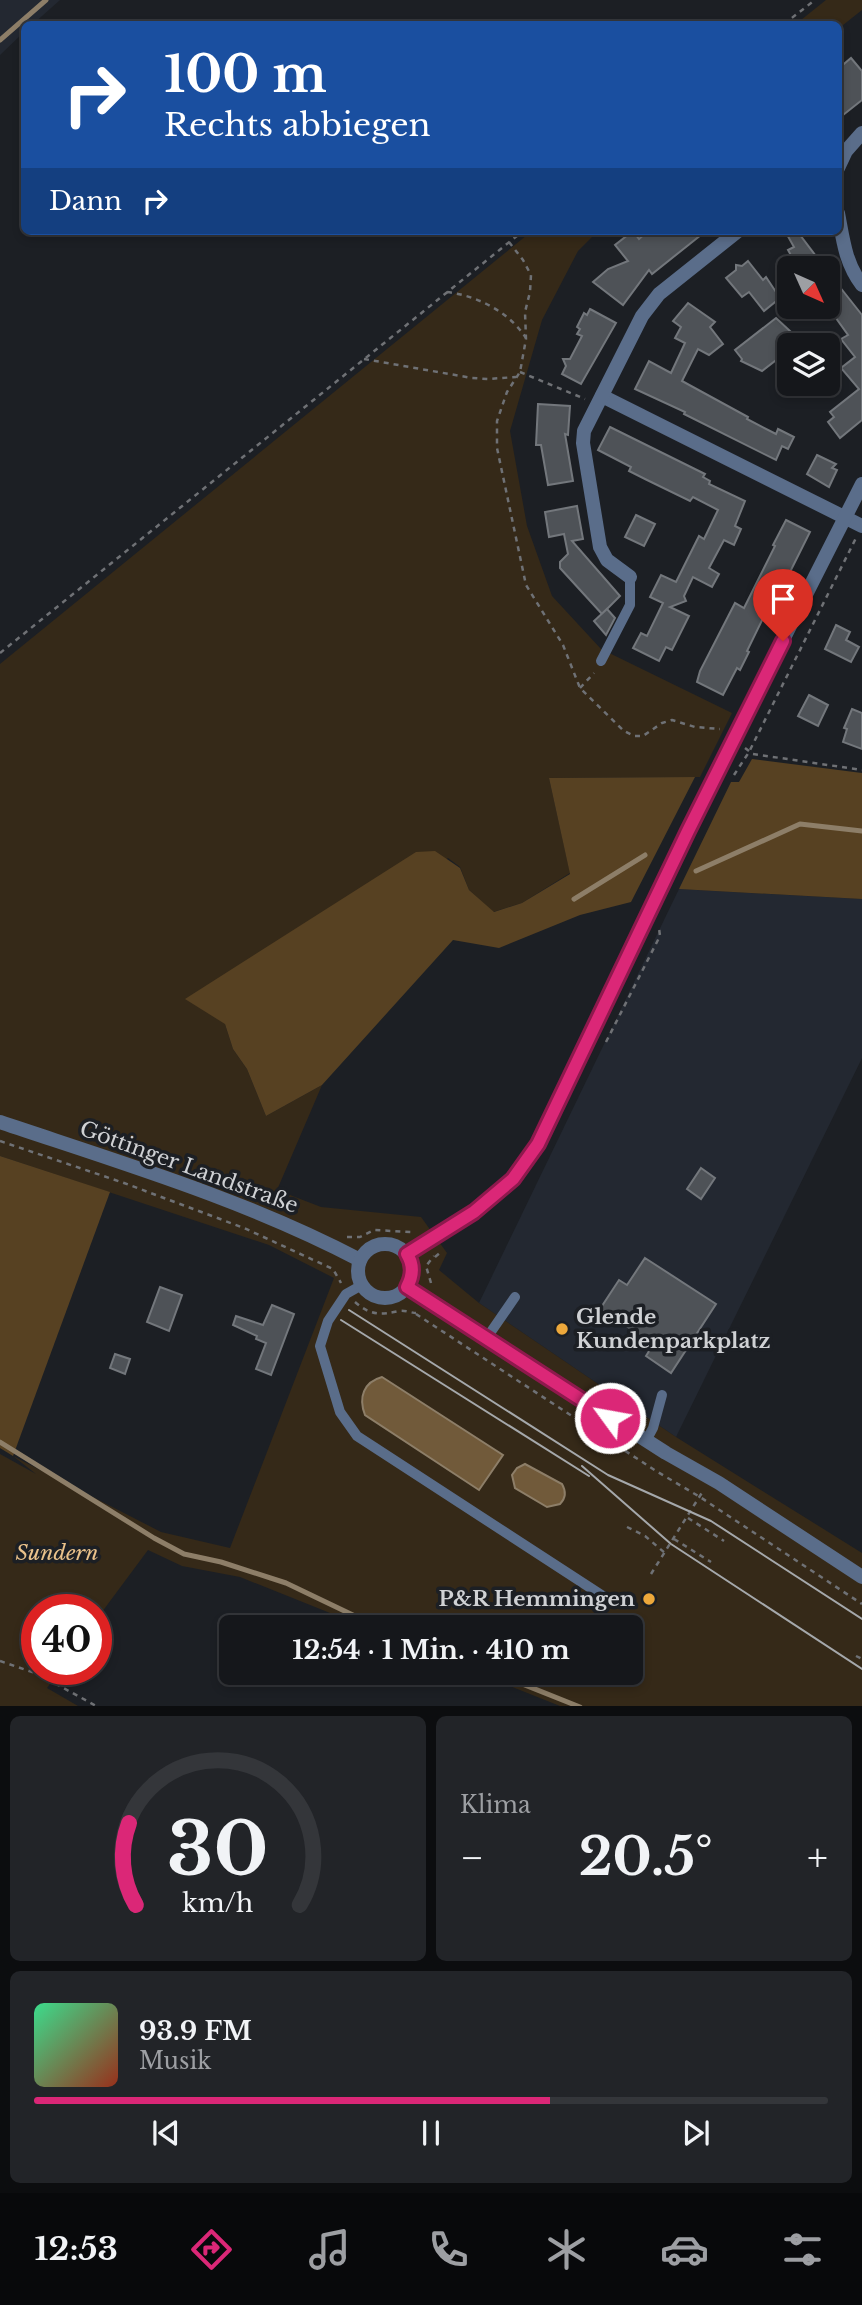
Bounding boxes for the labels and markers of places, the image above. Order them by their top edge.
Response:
pin [753,569,813,641]
place label: Glende Kundenparkplatz [576,1304,771,1354]
marker: Glende Kundenparkplatz [554,1321,570,1337]
place label: P&R Hemmingen [439,1586,635,1612]
marker: P&R Hemmingen [641,1591,657,1607]

